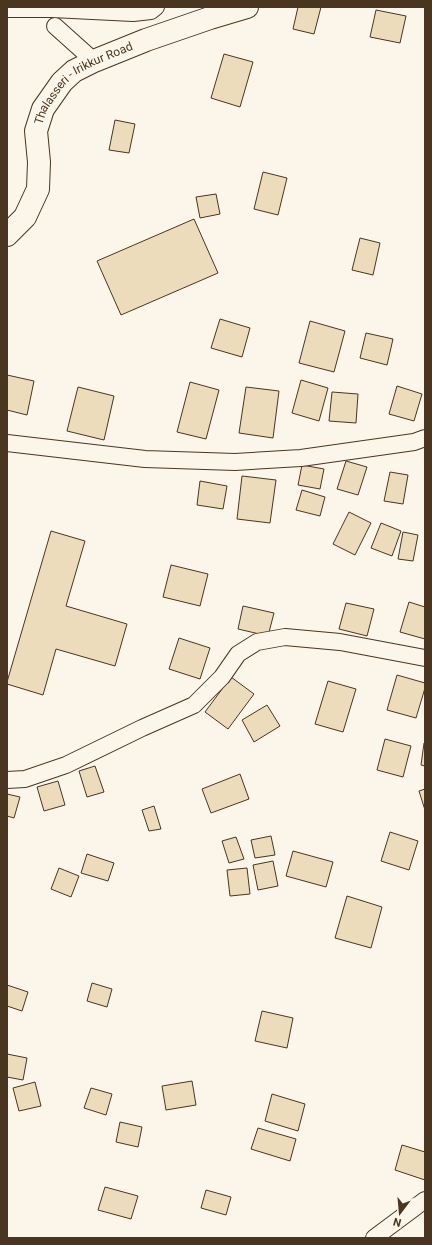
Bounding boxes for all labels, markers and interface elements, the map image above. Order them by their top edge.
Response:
street label: Thalasseri - Irikkur Road [32,39,135,126]
north arrow [380,1193,420,1233]
text: N [392,1215,403,1229]

